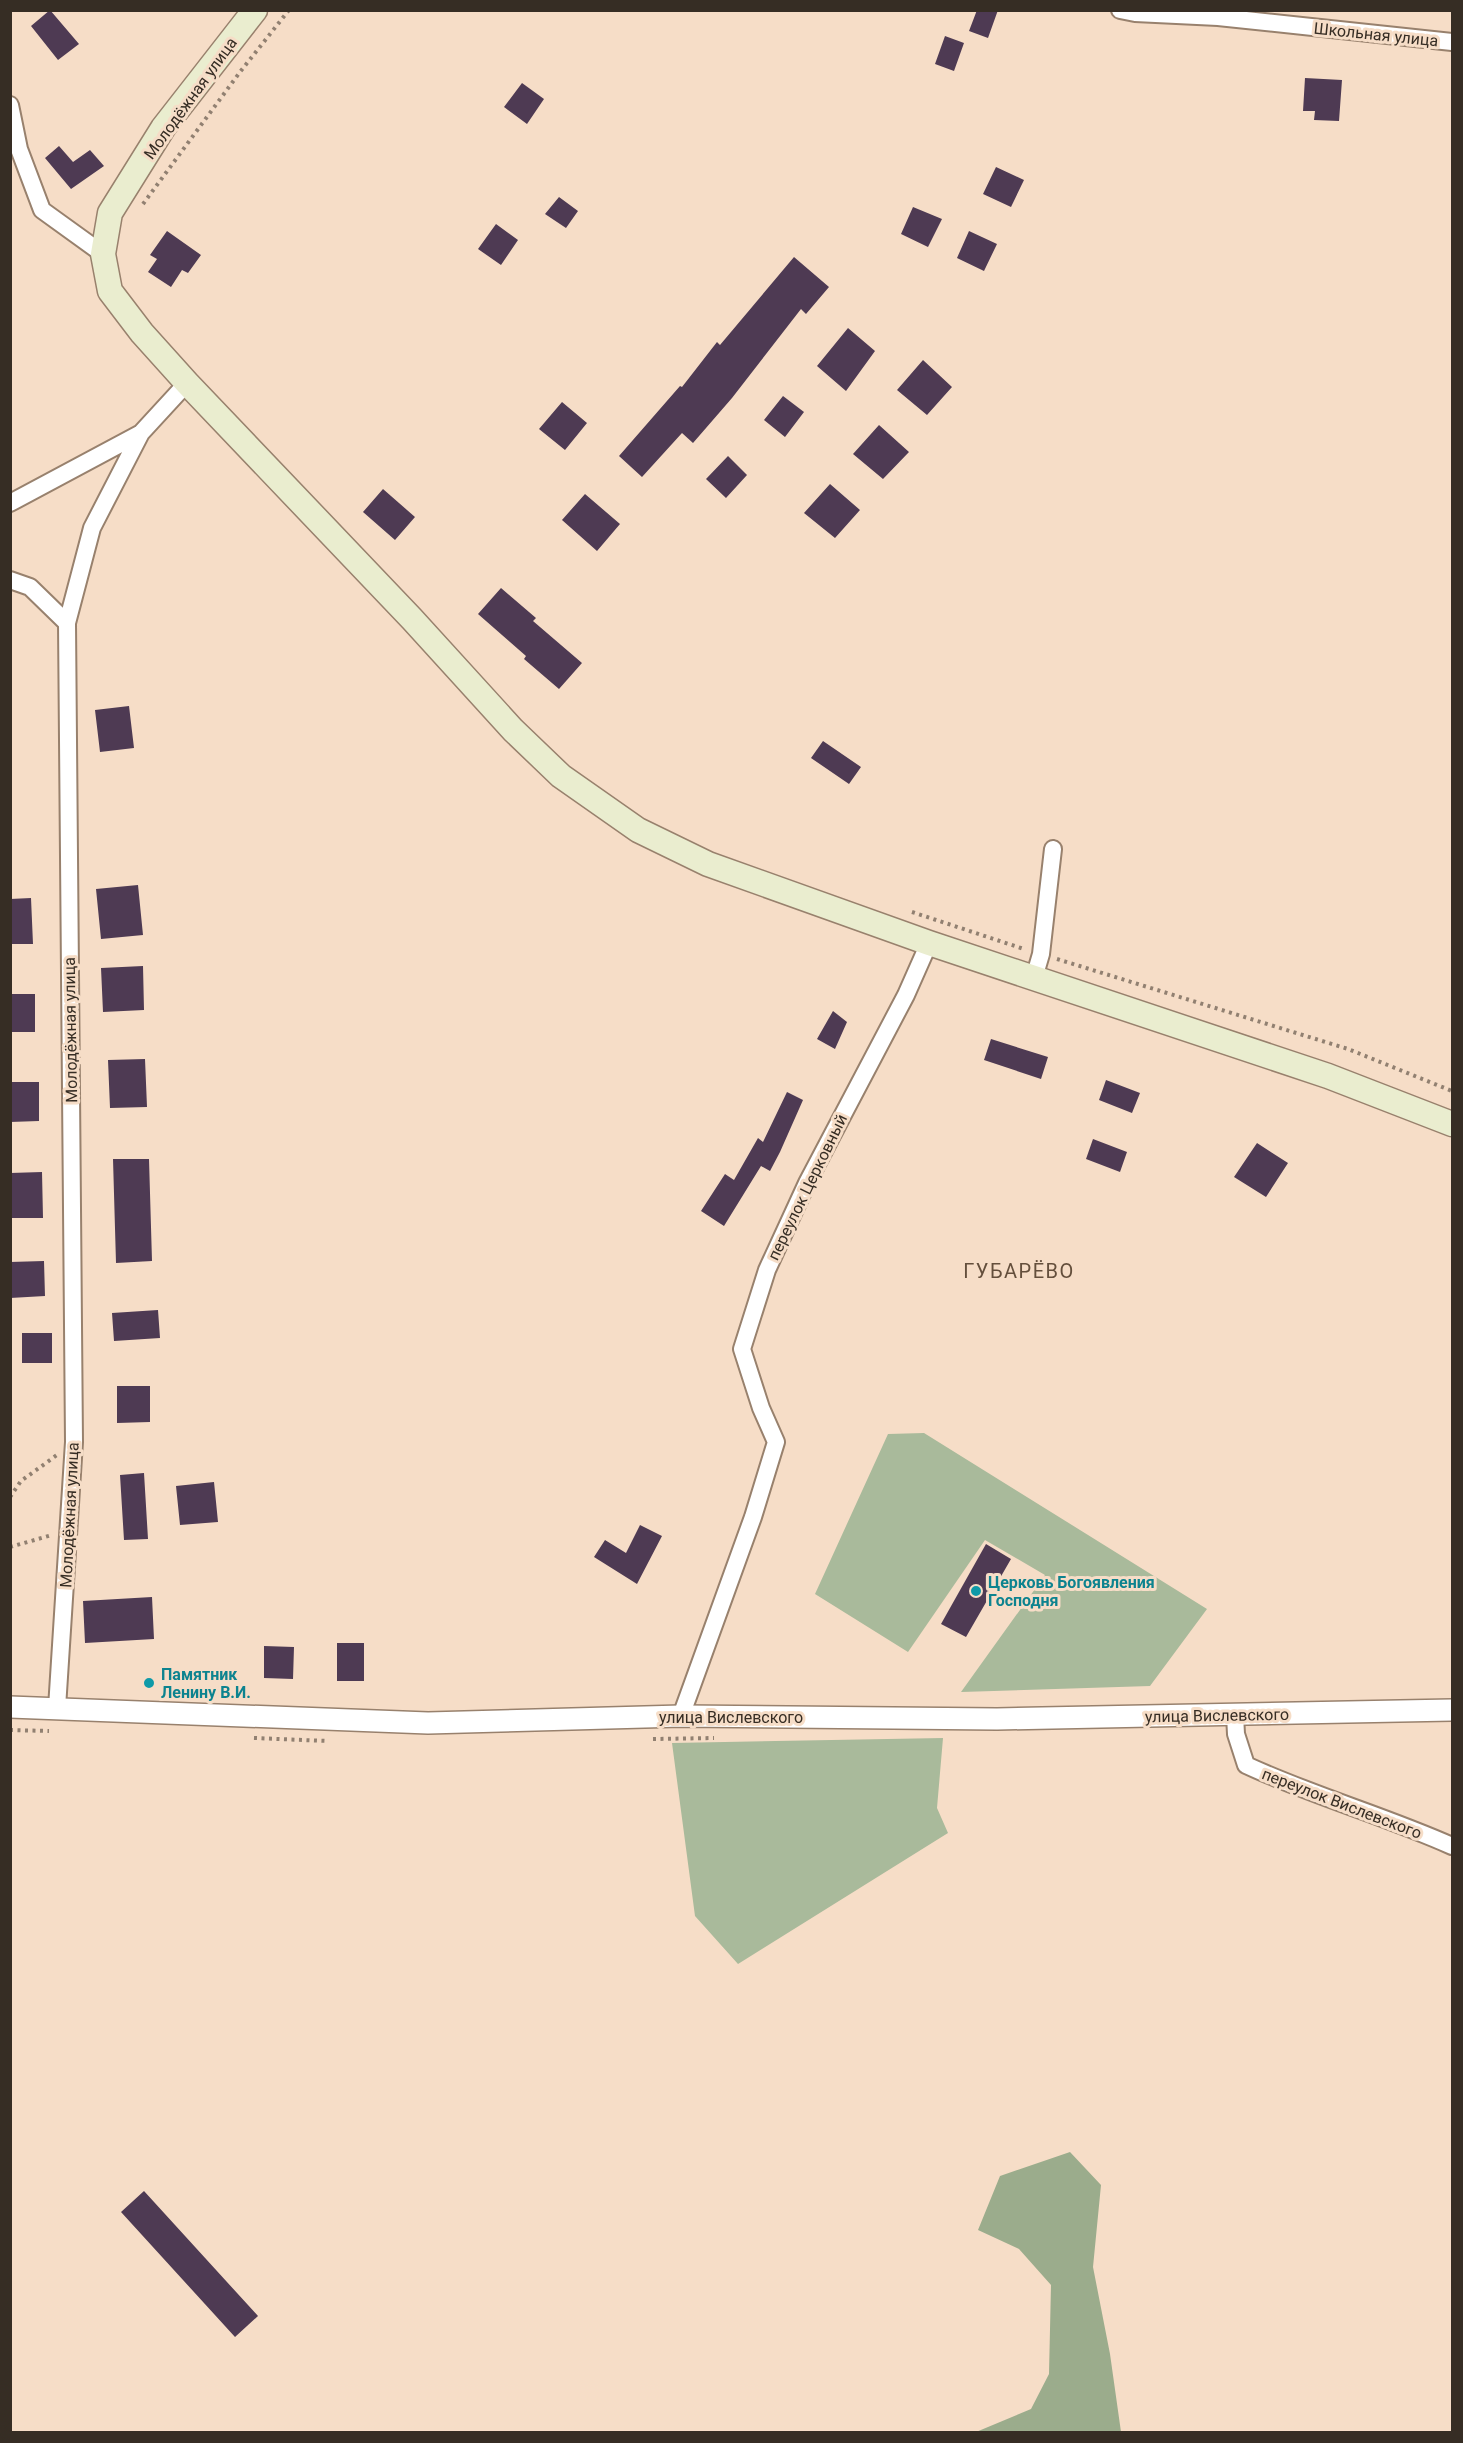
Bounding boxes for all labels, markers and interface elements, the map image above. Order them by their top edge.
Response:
street label: Школьная улица [1313,19,1439,50]
street label: Молодёжная улица [140,34,241,163]
street label: Молодёжная улица [60,957,81,1103]
street label: переулок Церковный [764,1111,851,1263]
district label: ГУБАРЁВО [963,1259,1075,1283]
street label: Молодёжная улица [56,1442,83,1588]
place label: Церковь Богоявления Господня [988,1573,1155,1610]
marker: Церковь Богоявления Господня [969,1584,983,1598]
place label: Памятник Ленину В.И. [161,1665,251,1702]
marker: Памятник Ленину В.И. [142,1676,156,1690]
street label: улица Вислевского [1145,1705,1289,1726]
street label: улица Вислевского [659,1708,803,1727]
street label: переулок Вислевского [1259,1764,1424,1843]

